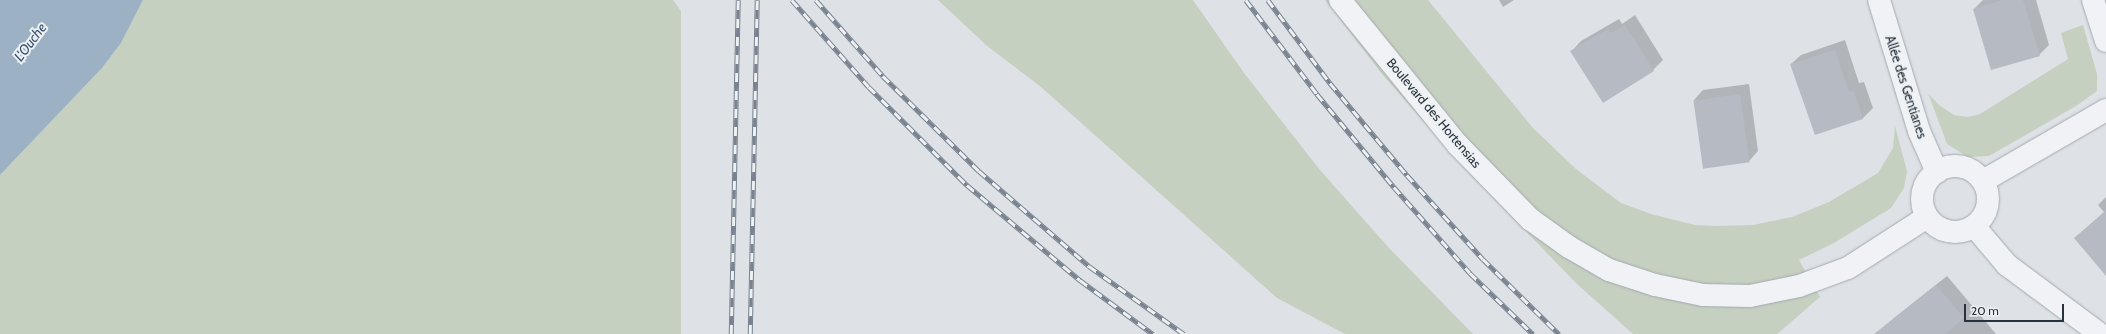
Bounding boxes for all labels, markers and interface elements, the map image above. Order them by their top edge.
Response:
water label: L'Ouche [10,20,50,64]
street label: Allée des Gentianes [1882,33,1930,141]
street label: Boulevard des Hortensias [1384,55,1484,171]
scale bar [1966,296,2066,322]
text: 20 m [1971,303,1999,318]

